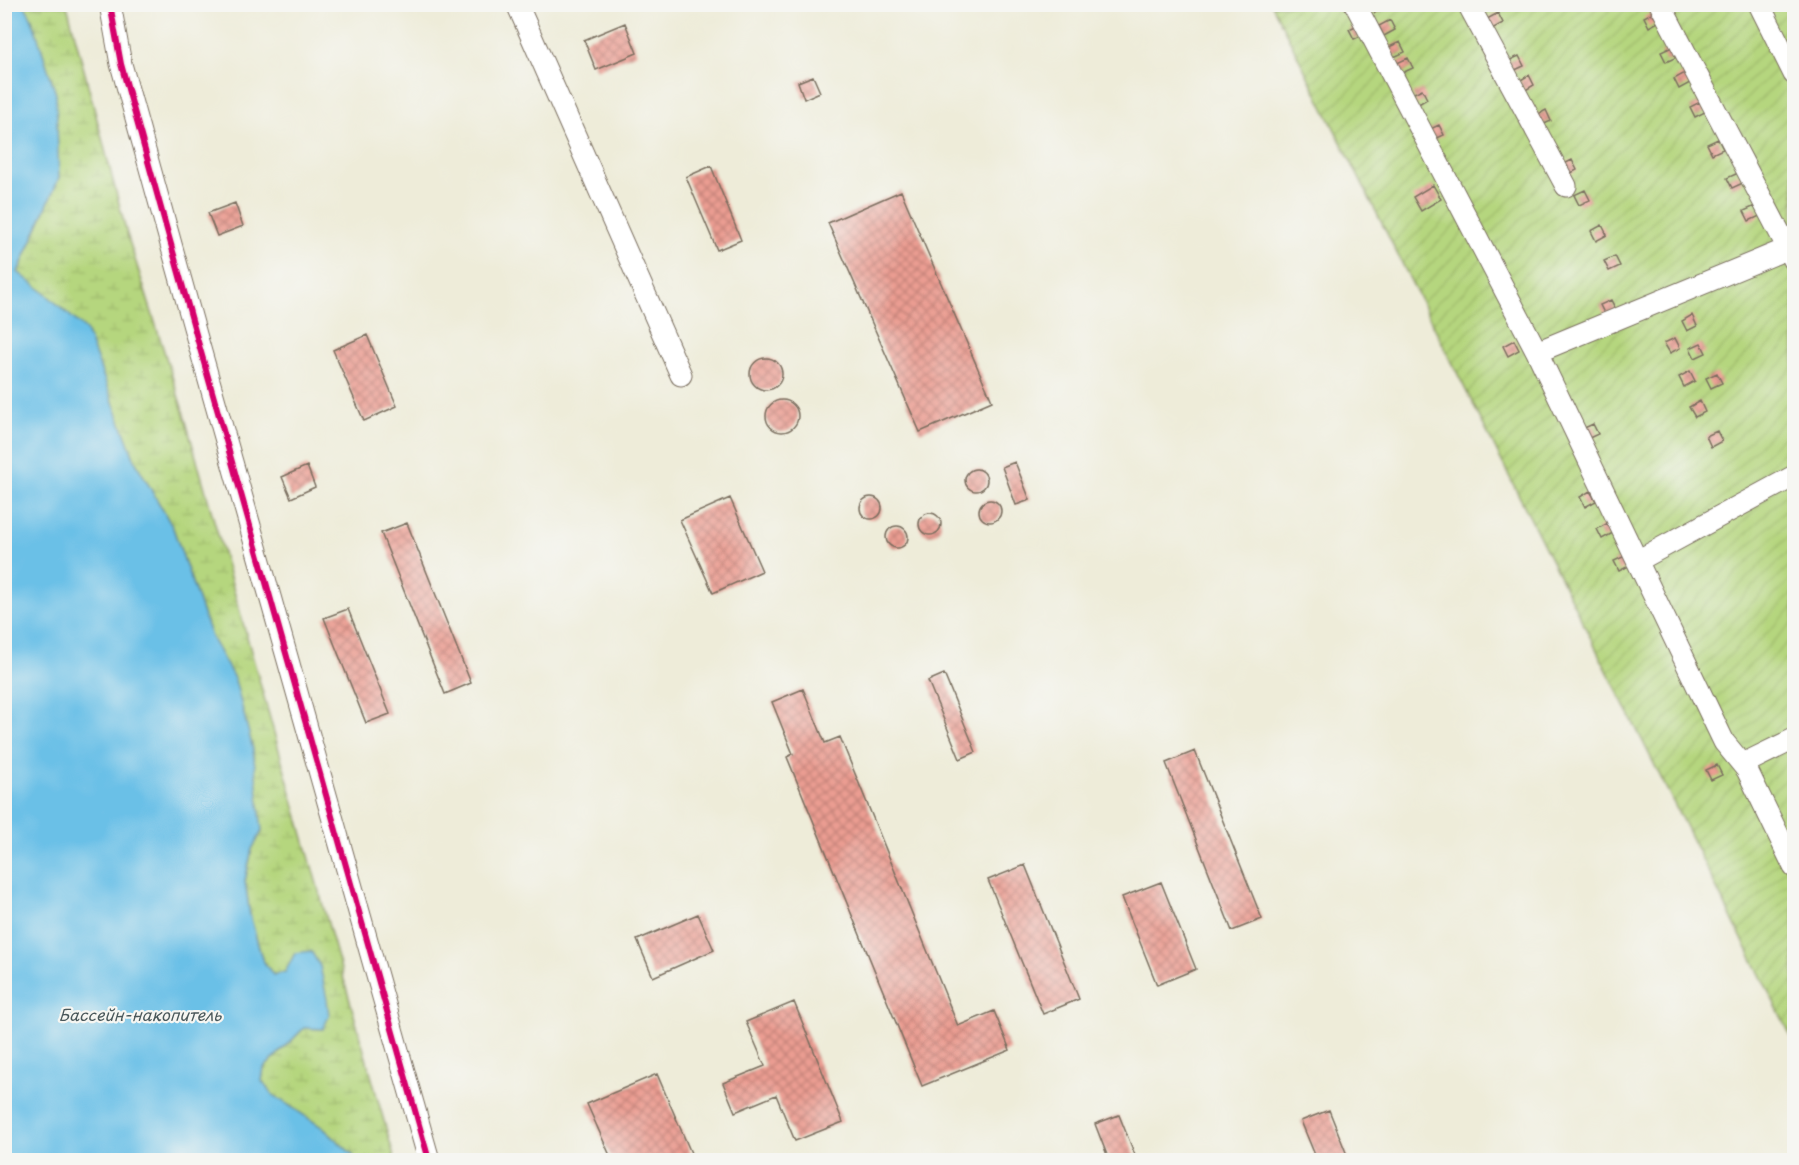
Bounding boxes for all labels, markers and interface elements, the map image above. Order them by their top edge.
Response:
water label: Бассейн-накопитель [59,1002,222,1026]

